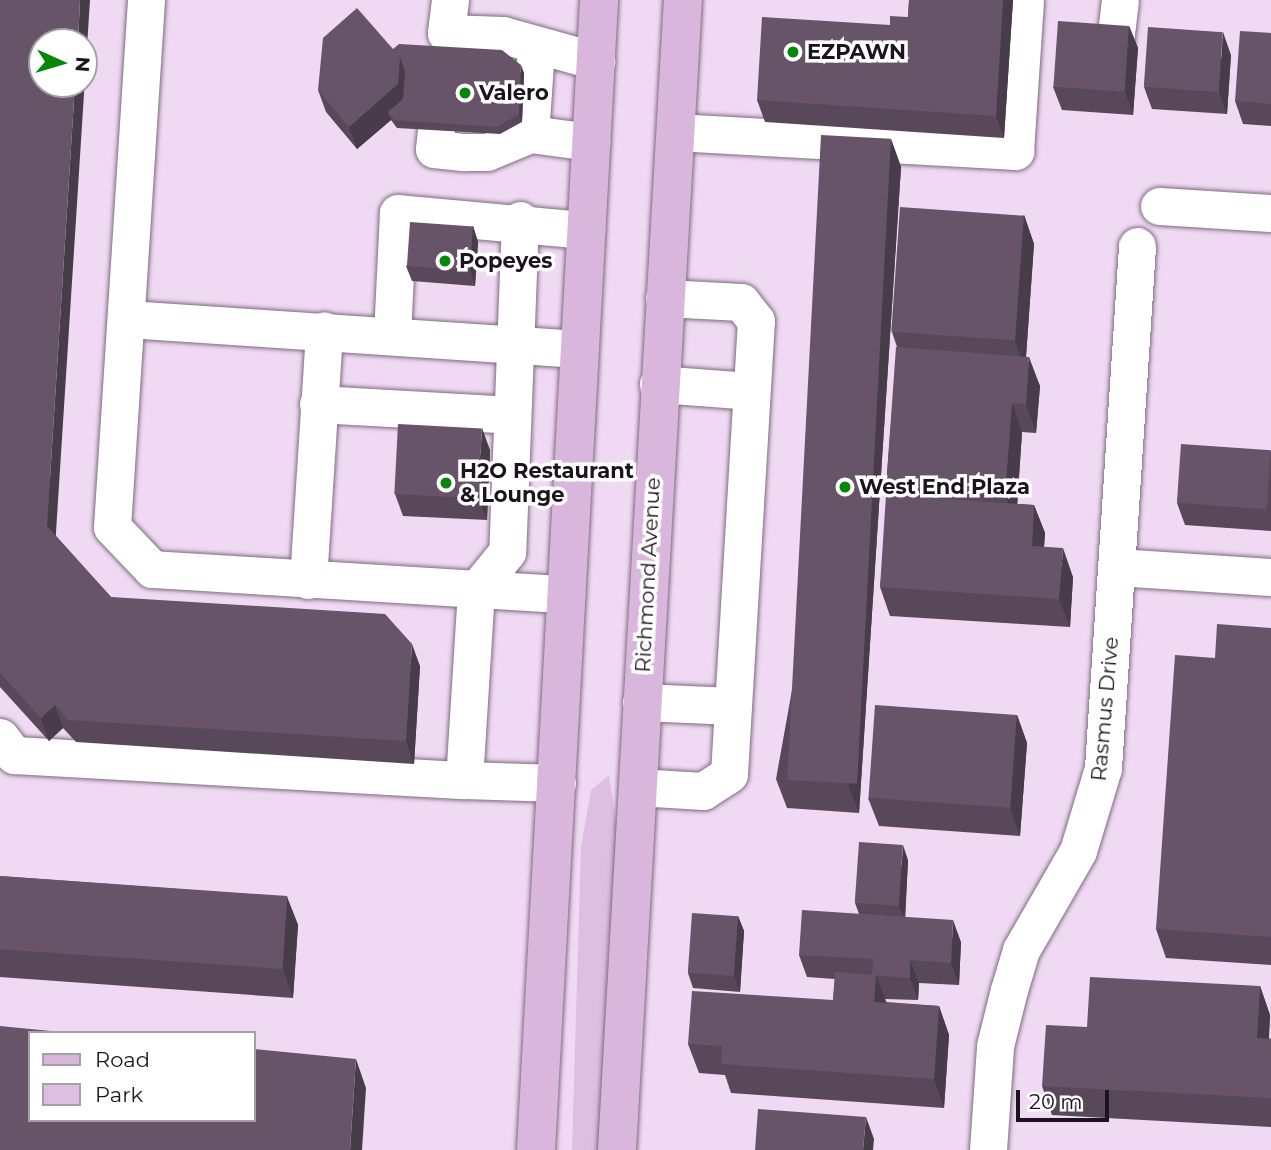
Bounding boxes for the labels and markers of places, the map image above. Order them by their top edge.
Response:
place label: EZPAWN [807,39,906,65]
marker: EZPAWN [785,44,801,60]
place label: Valero [479,80,549,106]
marker: Valero [457,85,473,101]
place label: Popeyes [459,248,552,274]
marker: Popeyes [437,253,453,269]
place label: H2O Restaurant & Lounge [460,458,634,508]
place label: West End Plaza [859,474,1030,500]
marker: H2O Restaurant & Lounge [438,475,454,491]
marker: West End Plaza [837,479,853,495]

